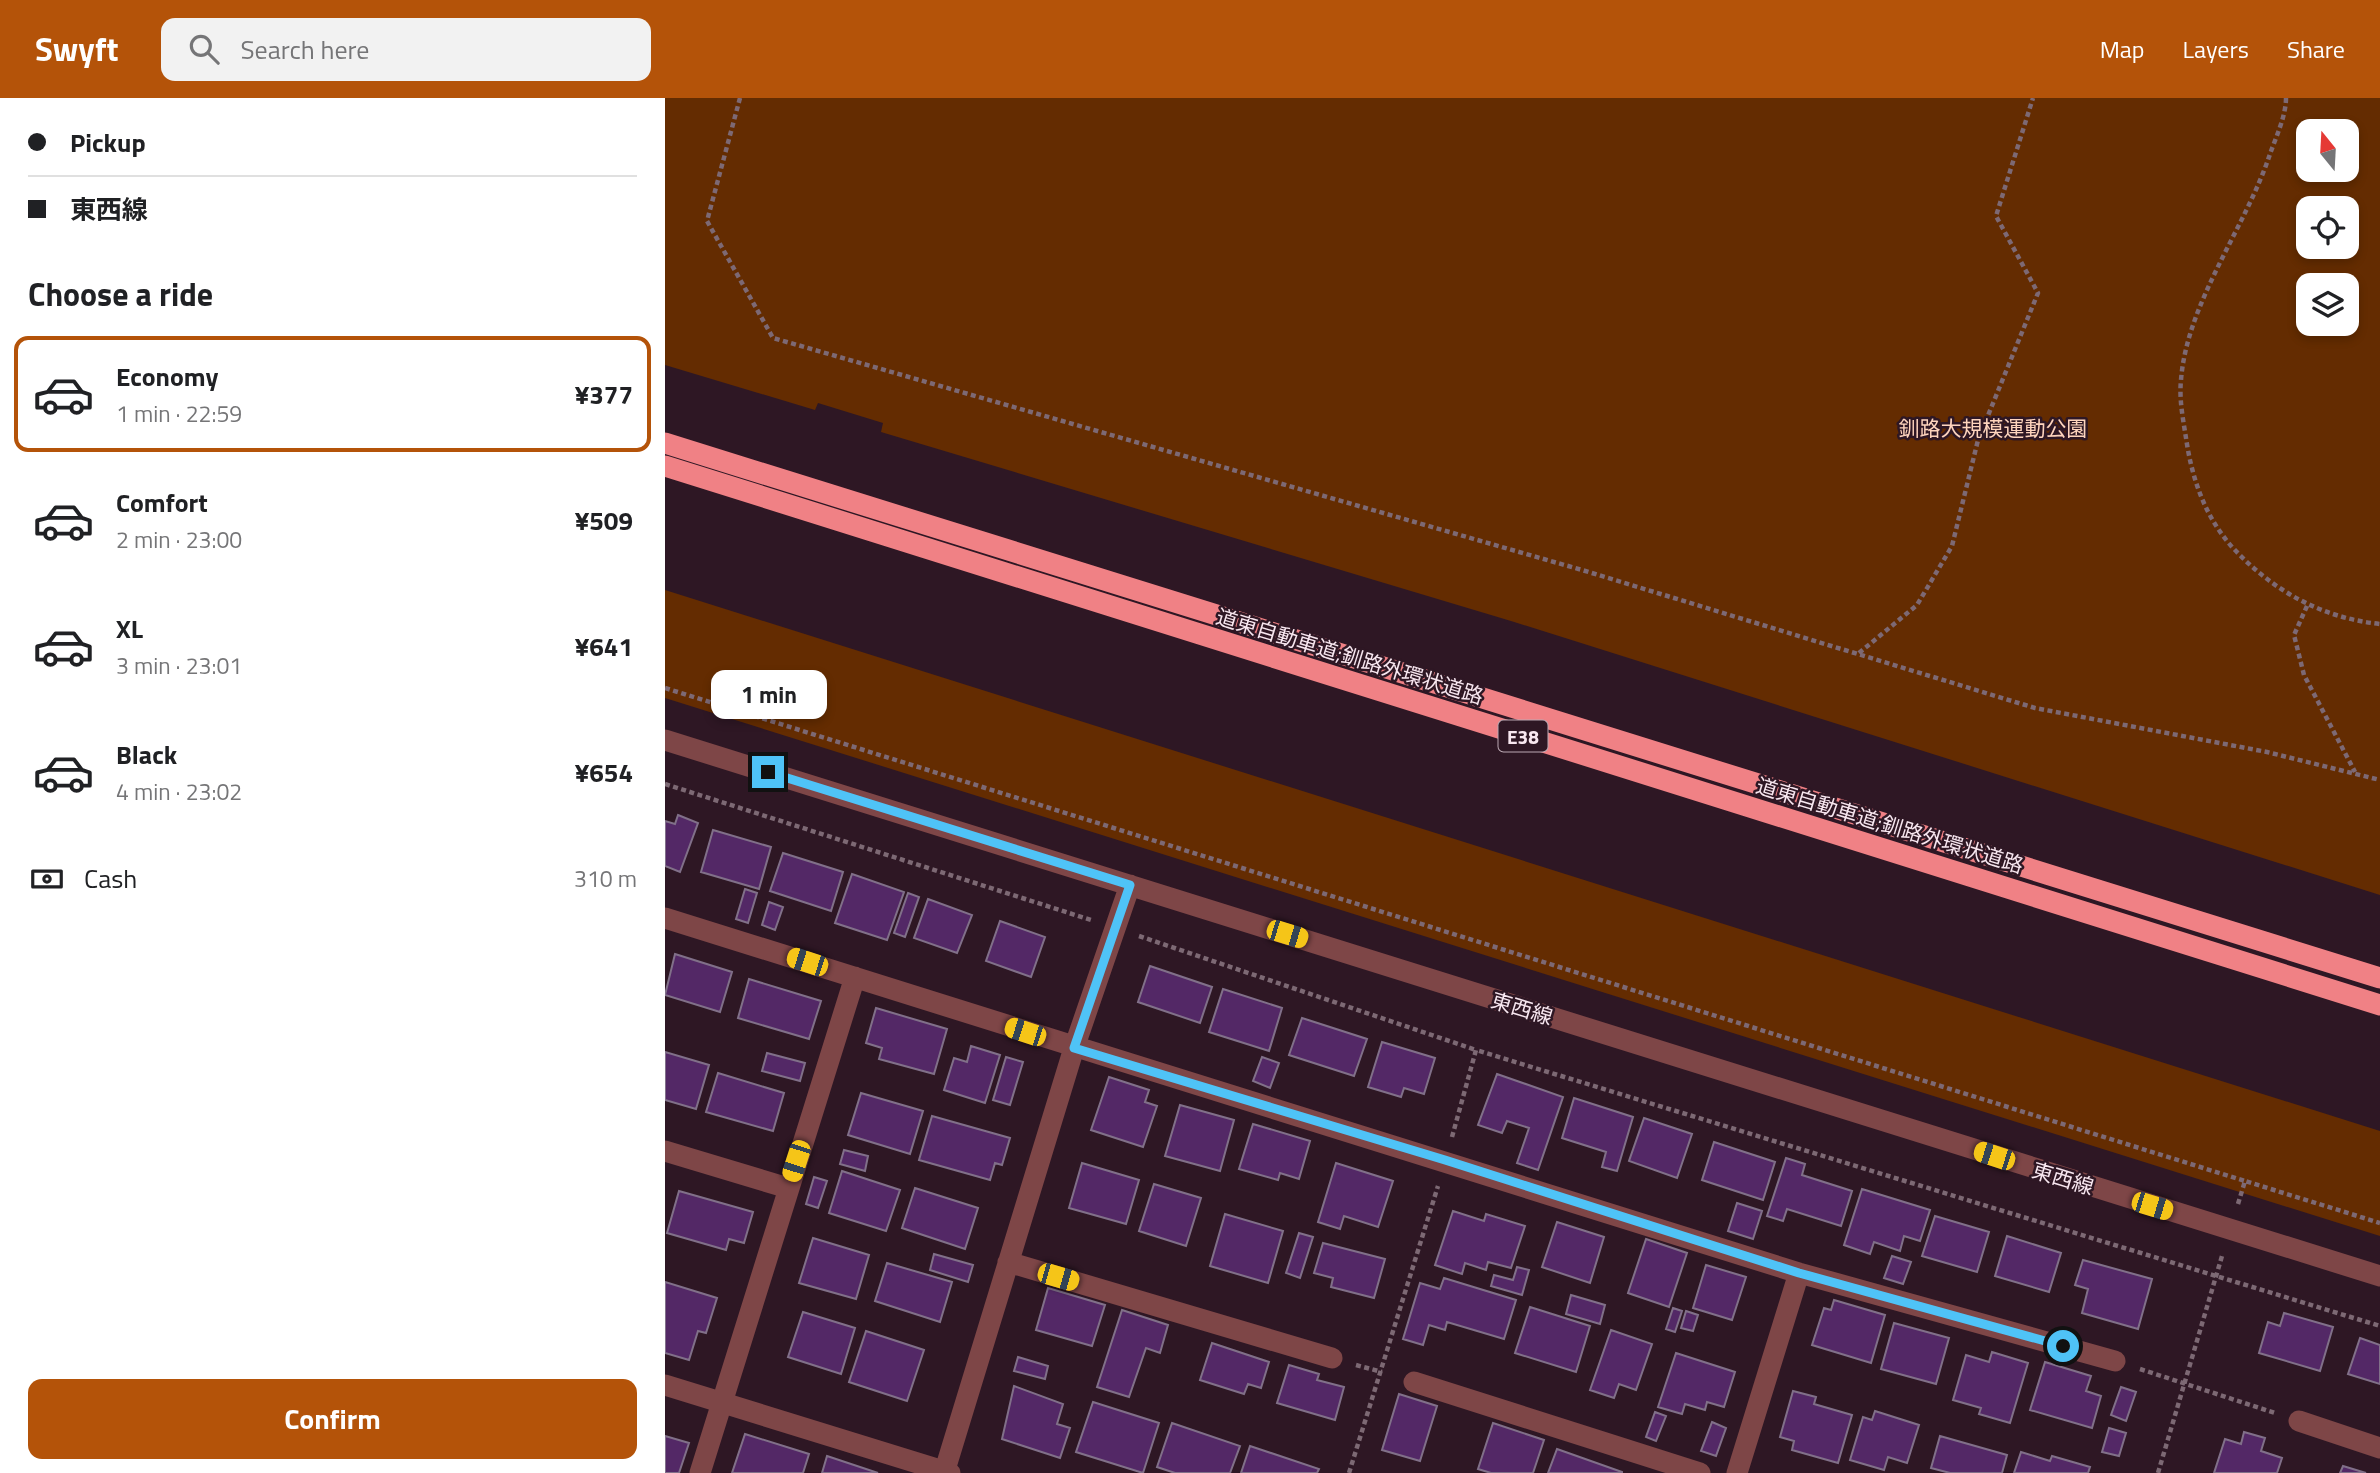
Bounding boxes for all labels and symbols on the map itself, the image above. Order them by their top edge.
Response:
north arrow [2296,119,2359,182]
park label: 釧路大規模運動公園 [1899,412,2088,444]
street label: 道東自動車道;釧路外環状道路 [1212,600,1488,712]
callout: 1 min [710,670,826,720]
road number: E38 [1499,720,1547,751]
route end [752,756,784,788]
street label: 道東自動車道;釧路外環状道路 [1752,769,2028,881]
car [1264,918,1311,950]
car [784,946,831,978]
street label: 東西線 [1487,983,1557,1033]
car [1002,1016,1049,1048]
car [780,1138,813,1184]
car [1971,1140,2018,1172]
street label: 東西線 [2028,1153,2098,1203]
car [2129,1190,2176,1222]
car [1035,1261,1082,1293]
route start [2047,1330,2079,1362]

